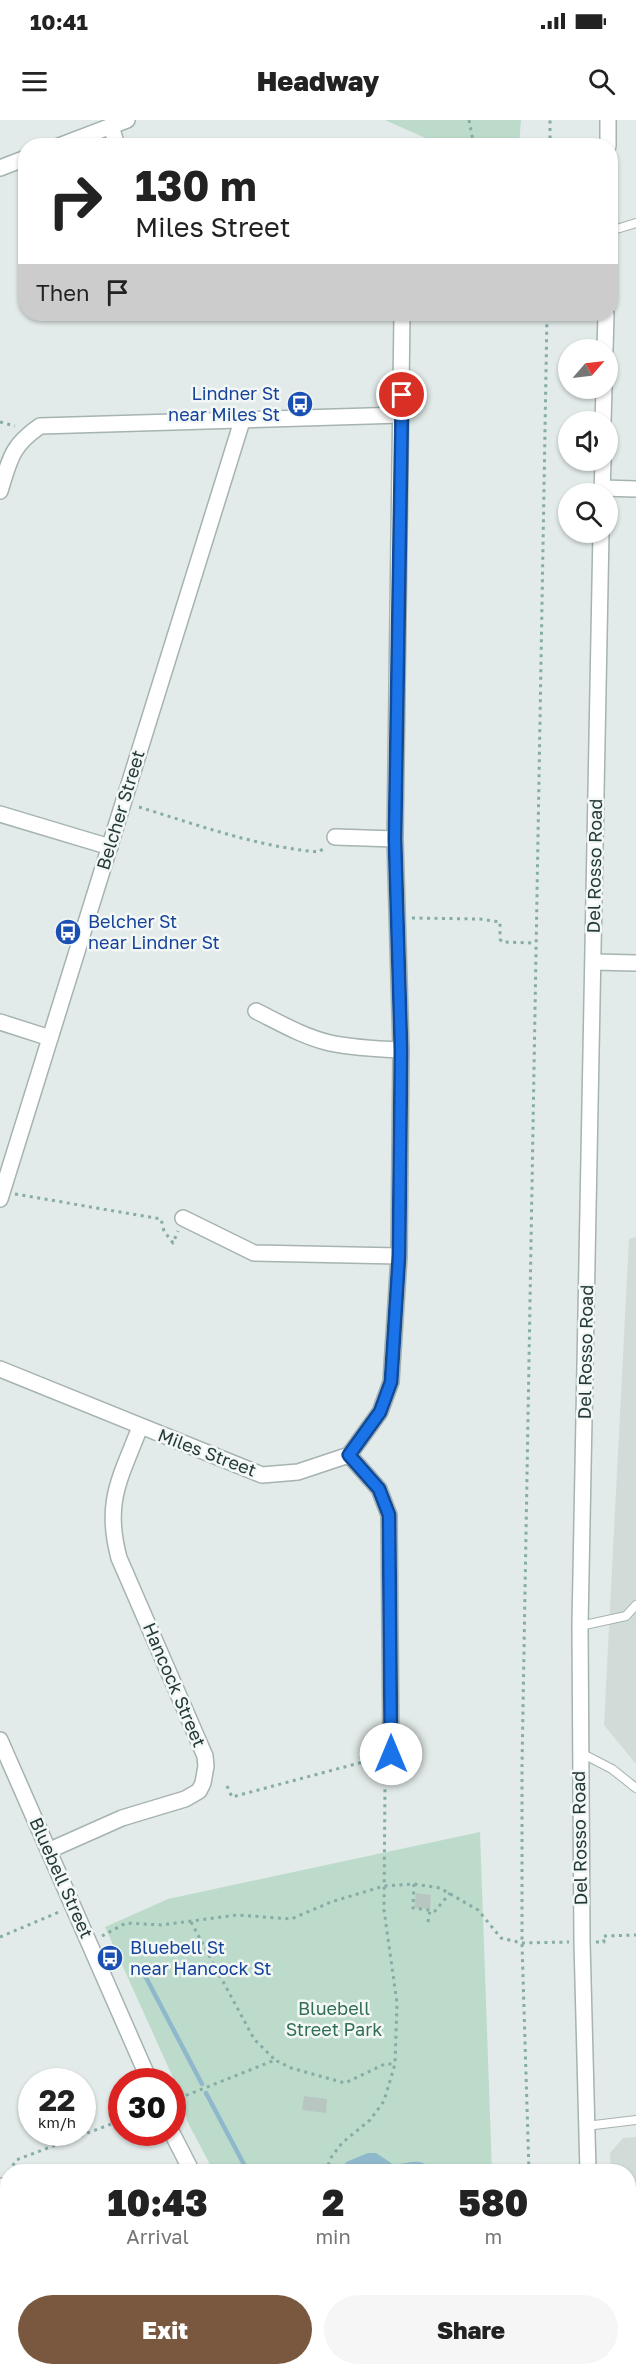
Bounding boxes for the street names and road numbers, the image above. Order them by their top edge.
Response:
street label: Belcher Street [91,747,149,872]
street label: Del Rosso Road [582,798,606,933]
street label: Del Rosso Road [573,1284,597,1419]
street label: Miles Street [155,1423,260,1481]
street label: Hancock Street [139,1619,211,1750]
street label: Del Rosso Road [567,1771,591,1906]
street label: Bluebell Street [25,1814,98,1941]

